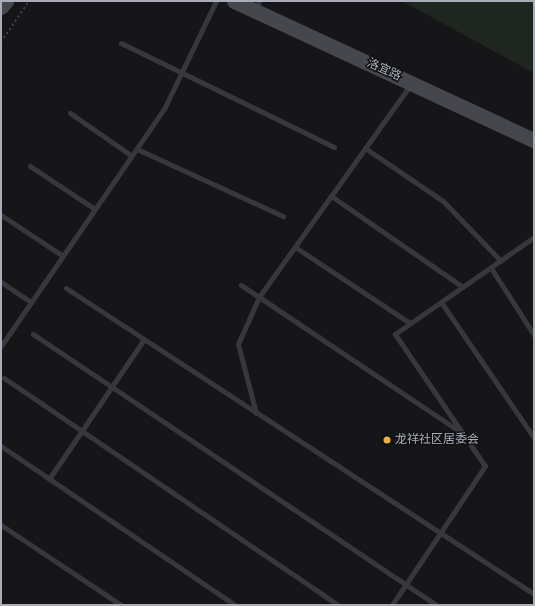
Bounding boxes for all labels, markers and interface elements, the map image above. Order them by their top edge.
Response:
street label: 洛宜路 [365,56,403,84]
place label: 龙祥社区居委会 [395,433,479,447]
marker: 龙祥社区居委会 [382,435,392,445]

